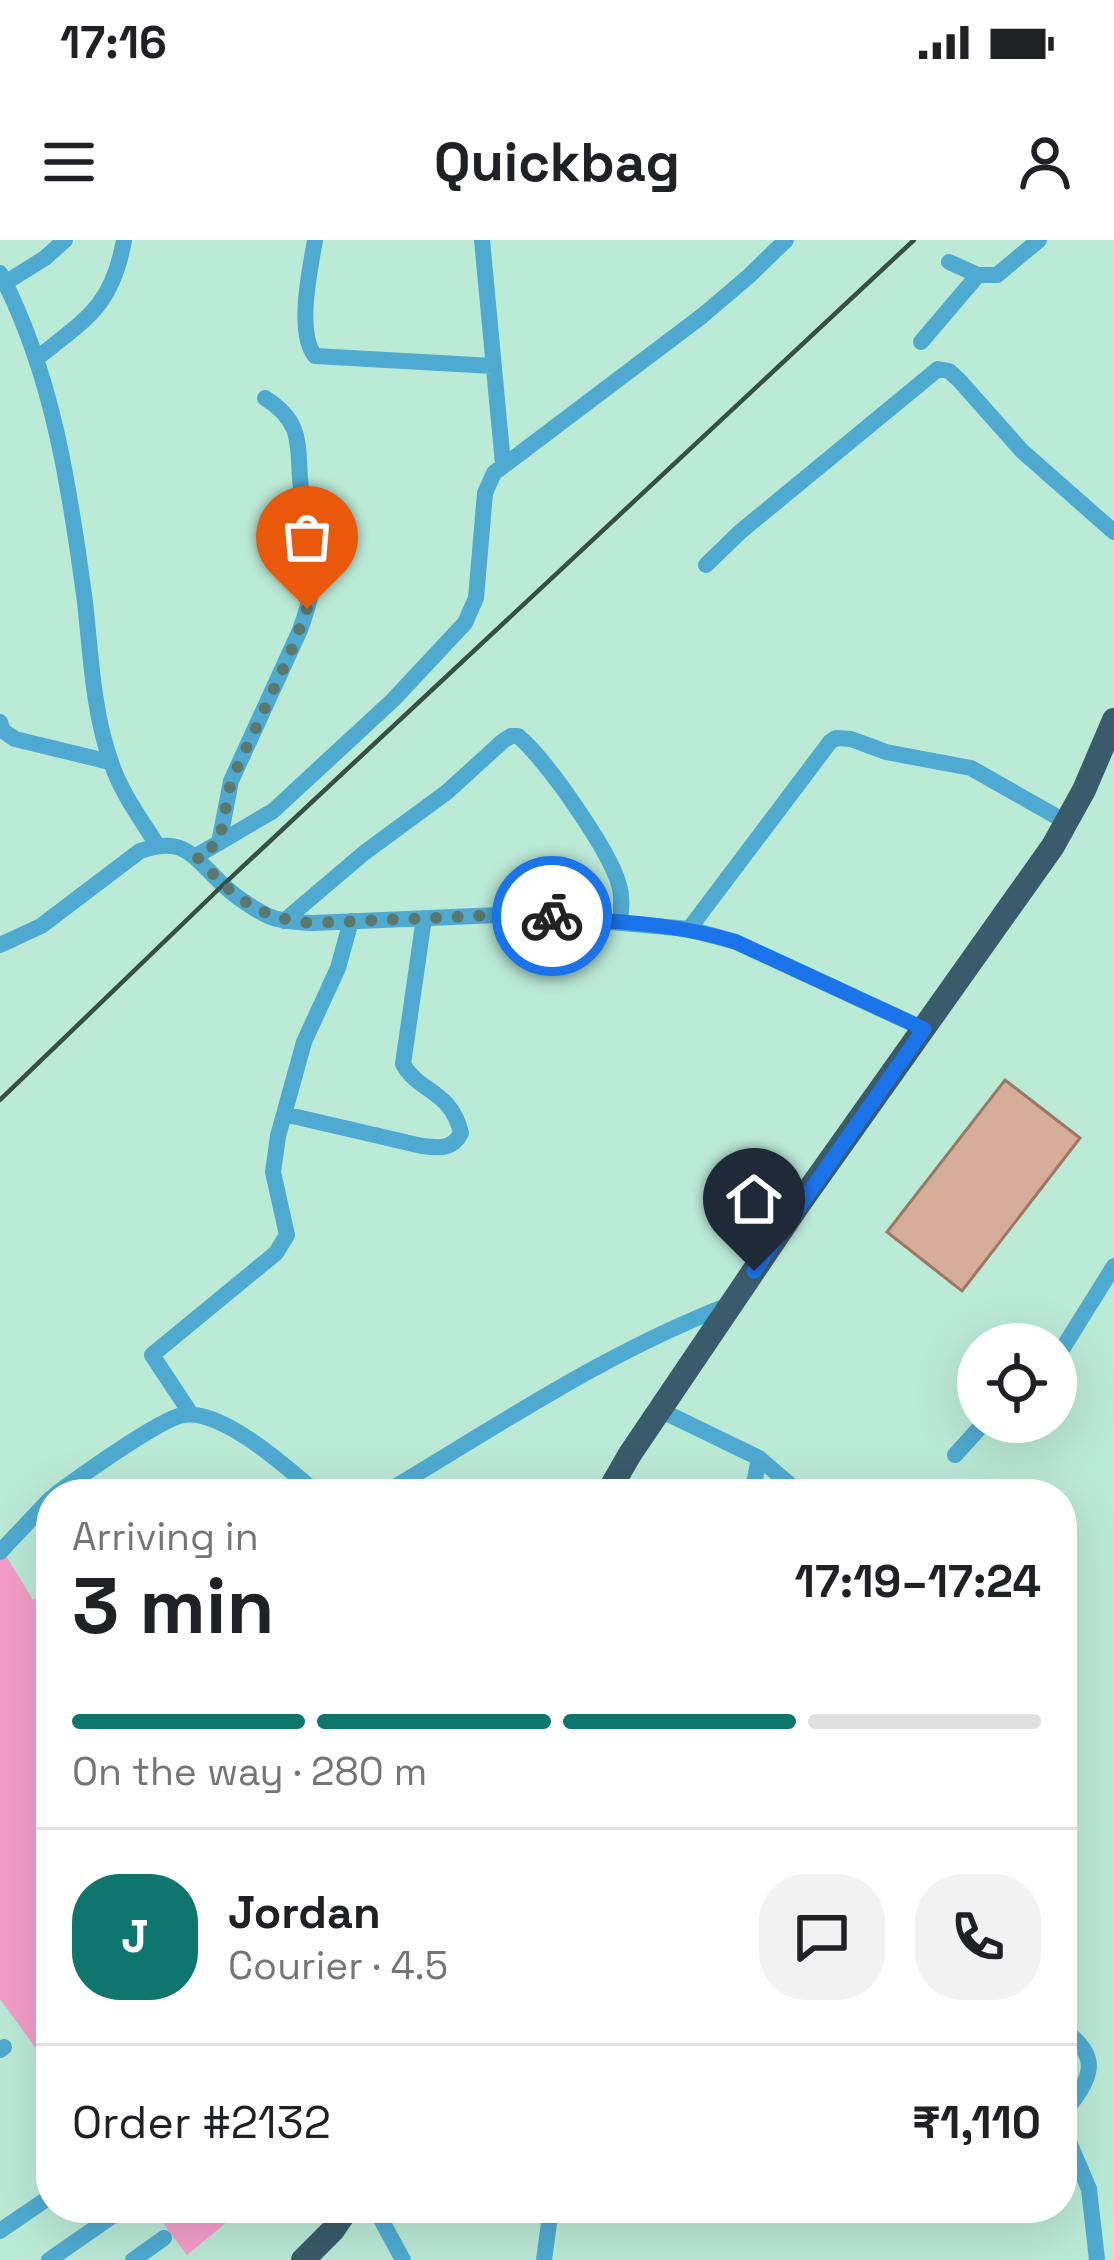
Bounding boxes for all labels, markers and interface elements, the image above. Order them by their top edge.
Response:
text: 17:16 [60,14,167,71]
text: Quickbag [434,128,680,197]
icon: menu [36,129,102,195]
icon: person [1012,129,1078,195]
pin [256,486,358,609]
icon: bag [274,504,340,570]
courier [492,856,612,976]
icon: bike [519,883,585,949]
pin [703,1148,805,1271]
icon: home [721,1166,787,1232]
map controls [957,1323,1077,1443]
button: locate [957,1323,1077,1443]
text: Arriving in [72,1512,259,1561]
text: 17:19–17:24 [795,1553,1041,1610]
text: 3 min [72,1556,275,1656]
text: On the way · 280 m [72,1747,427,1796]
button: chat [759,1874,885,2000]
button: phone [915,1874,1041,2000]
text: Jordan [228,1884,381,1941]
text: J [121,1908,149,1965]
text: Courier · 4.5 [228,1941,448,1990]
text: Order #2132 [72,2094,331,2151]
text: ₹1,110 [912,2094,1041,2151]

